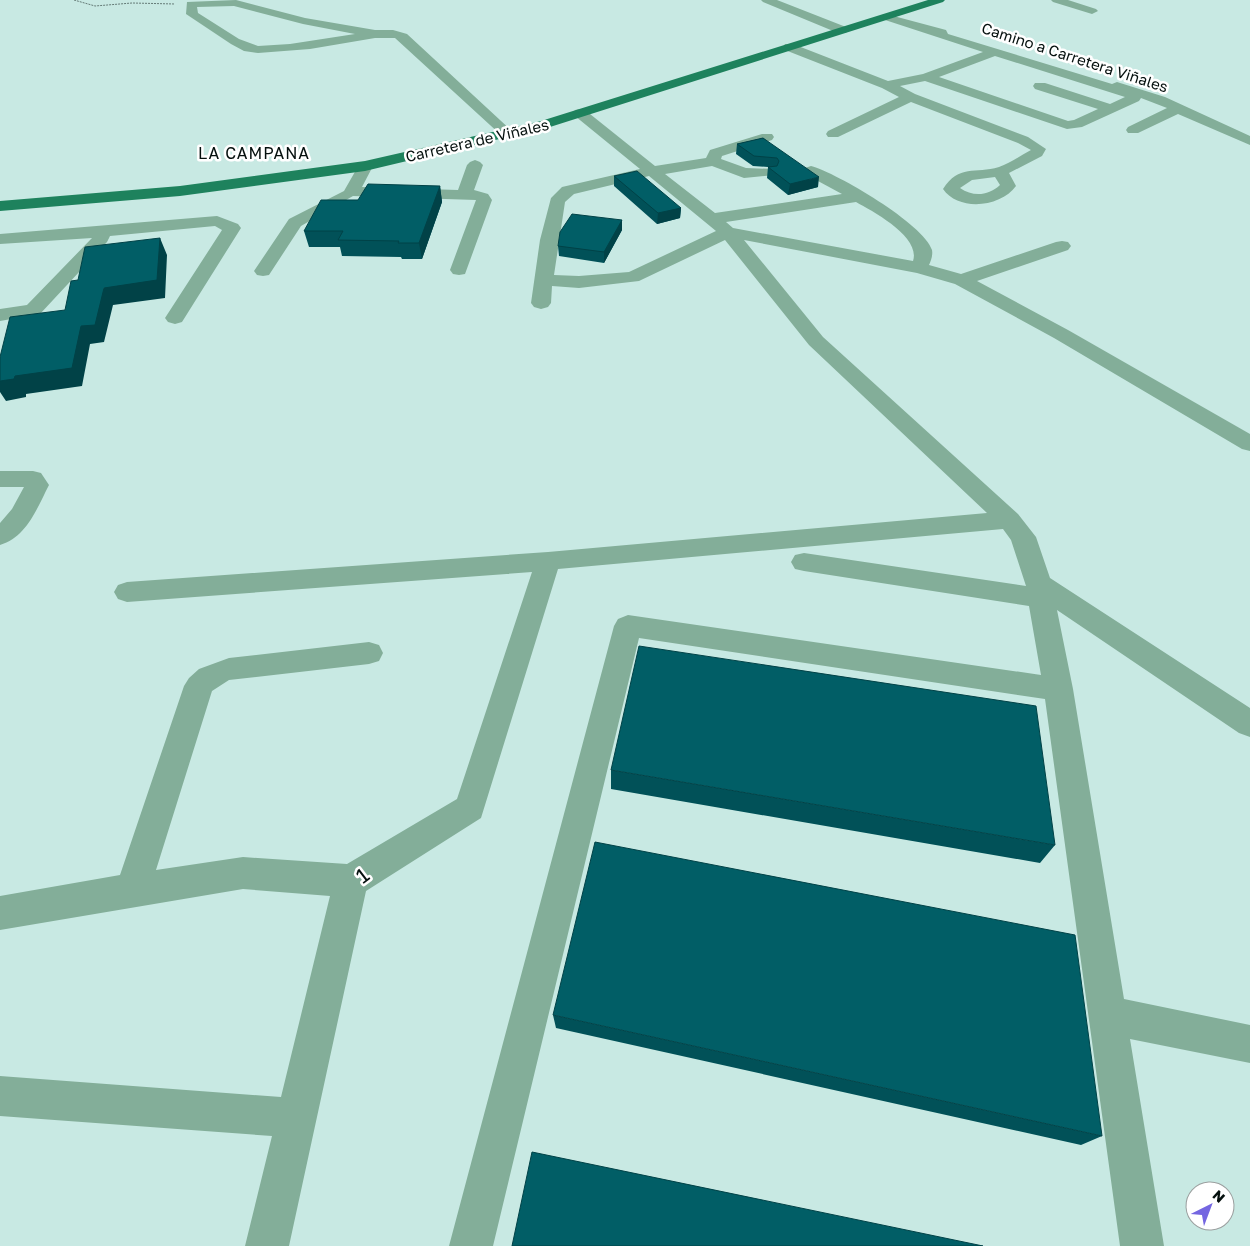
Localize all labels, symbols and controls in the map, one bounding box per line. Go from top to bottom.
street label: Camino a Carretera Viñales [980,18,1170,96]
street label: Carretera de Viñales [404,115,550,165]
district label: LA CAMPANA [198,143,310,163]
street label: 1 [350,862,374,888]
north arrow [1185,1181,1235,1231]
text: N [1209,1186,1229,1206]

